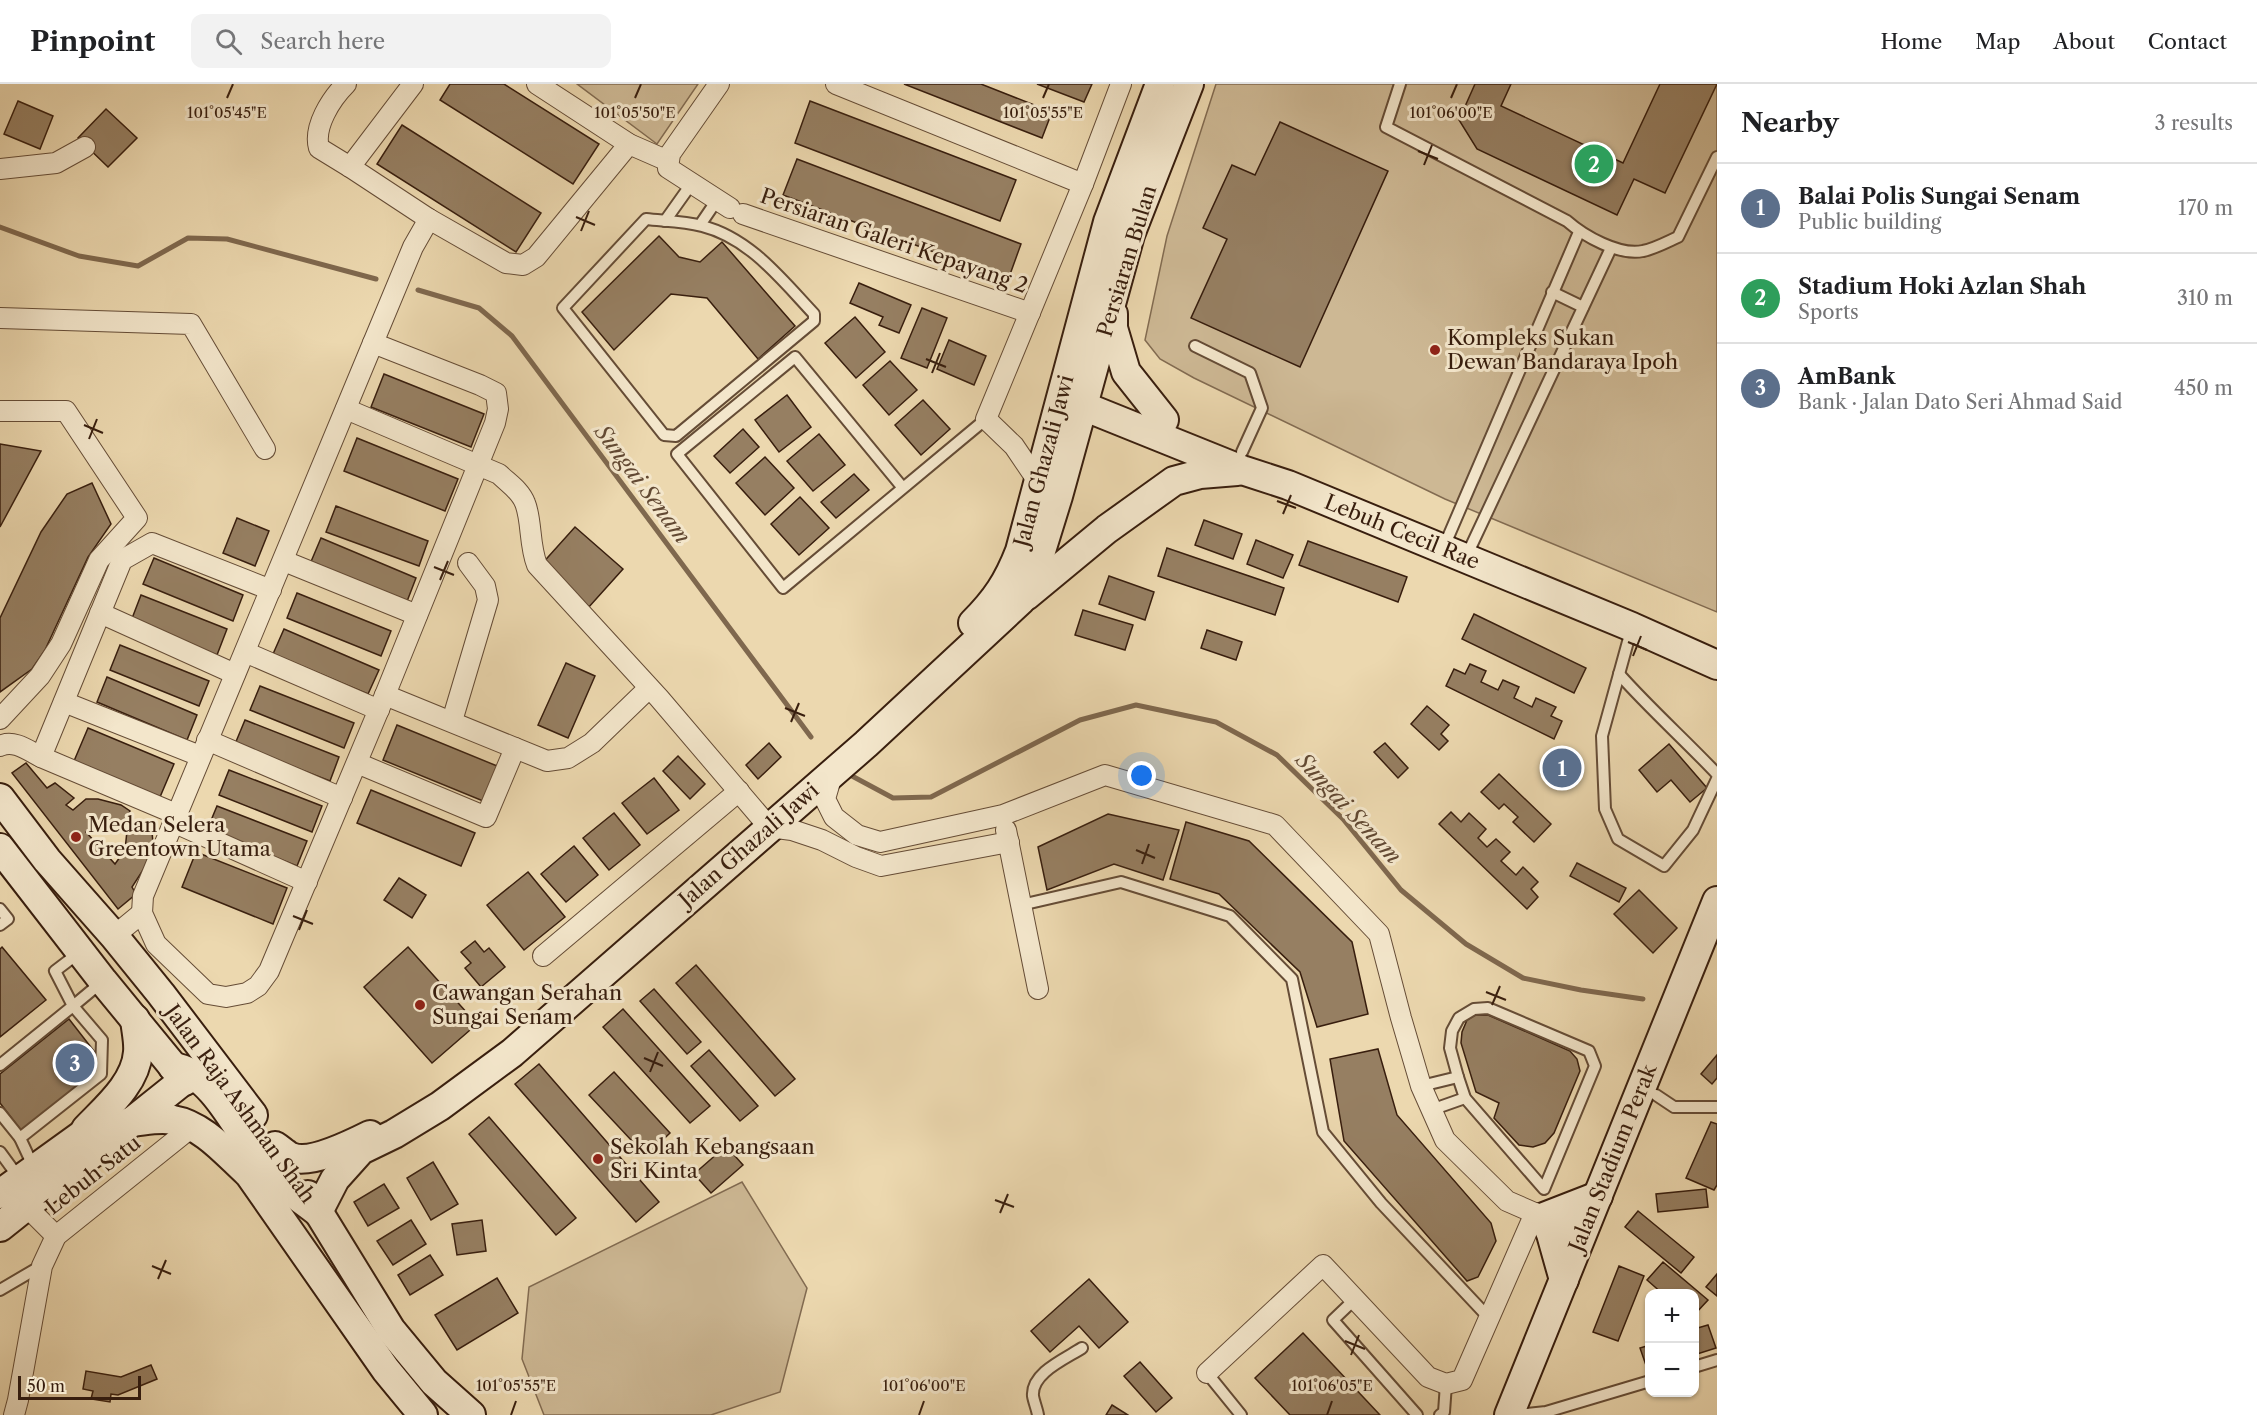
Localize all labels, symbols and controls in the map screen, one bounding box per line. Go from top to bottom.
search box [191,14,611,68]
text: Pinpoint [30,24,155,58]
icon: search [212,25,245,58]
text: Search here [260,28,385,55]
text: Home [1881,29,1942,54]
text: Map [1975,29,2020,54]
text: About [2053,29,2115,54]
text: Contact [2148,29,2227,54]
text: 101°05'45"E [187,103,267,122]
text: 101°05'50"E [594,103,676,122]
text: 101°05'55"E [1003,103,1083,122]
text: 101°06'00"E [1409,103,1493,122]
text: Nearby [1741,107,1839,139]
text: 3 results [2155,111,2233,135]
pin: 2 [1574,142,1614,187]
street label: Persiaran Bulan [1092,182,1161,340]
street label: Persiaran Galeri Kepayang 2 [757,183,1031,298]
text: Balai Polis Sungai Senam [1798,183,2080,210]
text: 1 [1756,196,1765,220]
text: 170 m [2178,196,2233,220]
text: Public building [1798,210,1941,234]
text: Stadium Hoki Azlan Shah [1798,273,2086,300]
text: 2 [1755,286,1766,310]
text: 310 m [2177,286,2233,310]
text: Sports [1798,300,1859,324]
place label: Kompleks Sukan Dewan Bandaraya Ipoh [1447,325,1678,374]
marker: Kompleks Sukan Dewan Bandaraya Ipoh [1428,343,1442,357]
text: AmBank [1798,363,1896,390]
street label: Jalan Ghazali Jawi [1008,372,1078,552]
text: 3 [1755,376,1766,400]
text: 450 m [2174,376,2233,400]
text: Bank · Jalan Dato Seri Ahmad Said [1798,390,2123,414]
water label: Sungai Senam [588,418,696,549]
street label: Lebuh Cecil Rae [1321,489,1483,574]
water label: Sungai Senam [1289,746,1407,870]
pin: 1 [1542,746,1582,790]
your location [1127,761,1156,790]
street label: Jalan Ghazali Jawi [671,777,824,914]
place label: Medan Selera Greentown Utama [88,812,272,861]
marker: Medan Selera Greentown Utama [69,830,83,844]
place label: Cawangan Serahan Sungai Senam [432,980,622,1029]
street label: Jalan Raja Ashman Shah [158,997,321,1208]
marker: Cawangan Serahan Sungai Senam [413,998,427,1012]
pin: 3 [56,1040,94,1086]
street label: Jalan Stadium Perak [1562,1060,1662,1258]
street label: Lebuh Satu [40,1130,145,1219]
place label: Sekolah Kebangsaan Sri Kinta [610,1134,815,1183]
marker: Sekolah Kebangsaan Sri Kinta [591,1152,605,1166]
map controls [1645,1289,1699,1397]
button: + [1645,1289,1699,1343]
button: − [1645,1343,1699,1397]
scale bar [18,1373,141,1400]
text: 50 m [27,1376,65,1396]
text: 101°05'55"E [476,1376,556,1395]
text: 101°06'00"E [882,1376,966,1395]
text: 101°06'05"E [1291,1376,1373,1395]

